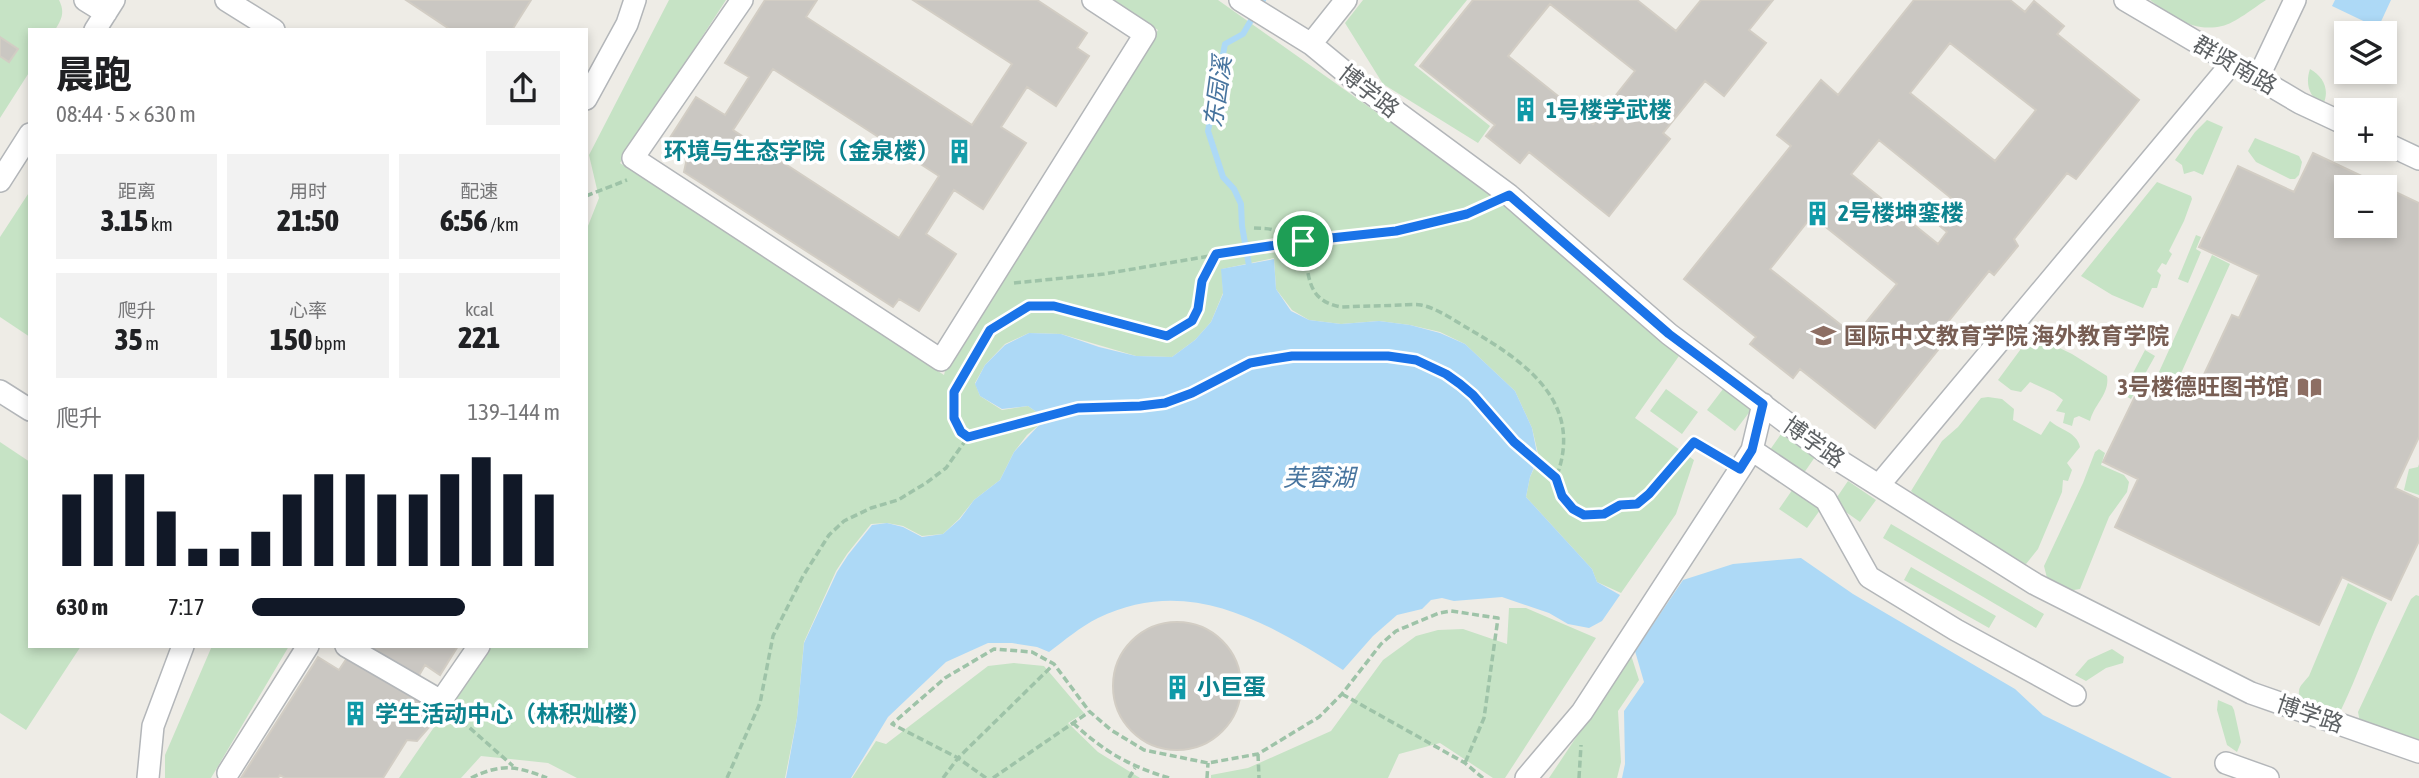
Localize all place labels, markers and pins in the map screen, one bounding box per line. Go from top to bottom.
building icon: 1号楼学武楼 [1512,96,1540,124]
place label: 1号楼学武楼 [1546,97,1672,123]
building icon: 环境与生态学院（金泉楼） [946,137,974,165]
place label: 环境与生态学院（金泉楼） [664,138,940,164]
building icon: 2号楼坤銮楼 [1804,199,1832,227]
place label: 2号楼坤銮楼 [1838,200,1964,226]
pin [1273,211,1333,271]
school or university icon: 国际中文教育学院 海外教育学院 [1810,322,1838,350]
place label: 国际中文教育学院 海外教育学院 [1844,323,2169,349]
library icon: 3号楼德旺图书馆 [2295,373,2323,401]
place label: 3号楼德旺图书馆 [2117,374,2289,400]
building icon: 小巨蛋 [1163,673,1191,701]
place label: 小巨蛋 [1197,674,1266,700]
building icon: 学生活动中心（林积灿楼） [341,700,369,728]
place label: 学生活动中心（林积灿楼） [375,701,651,727]

